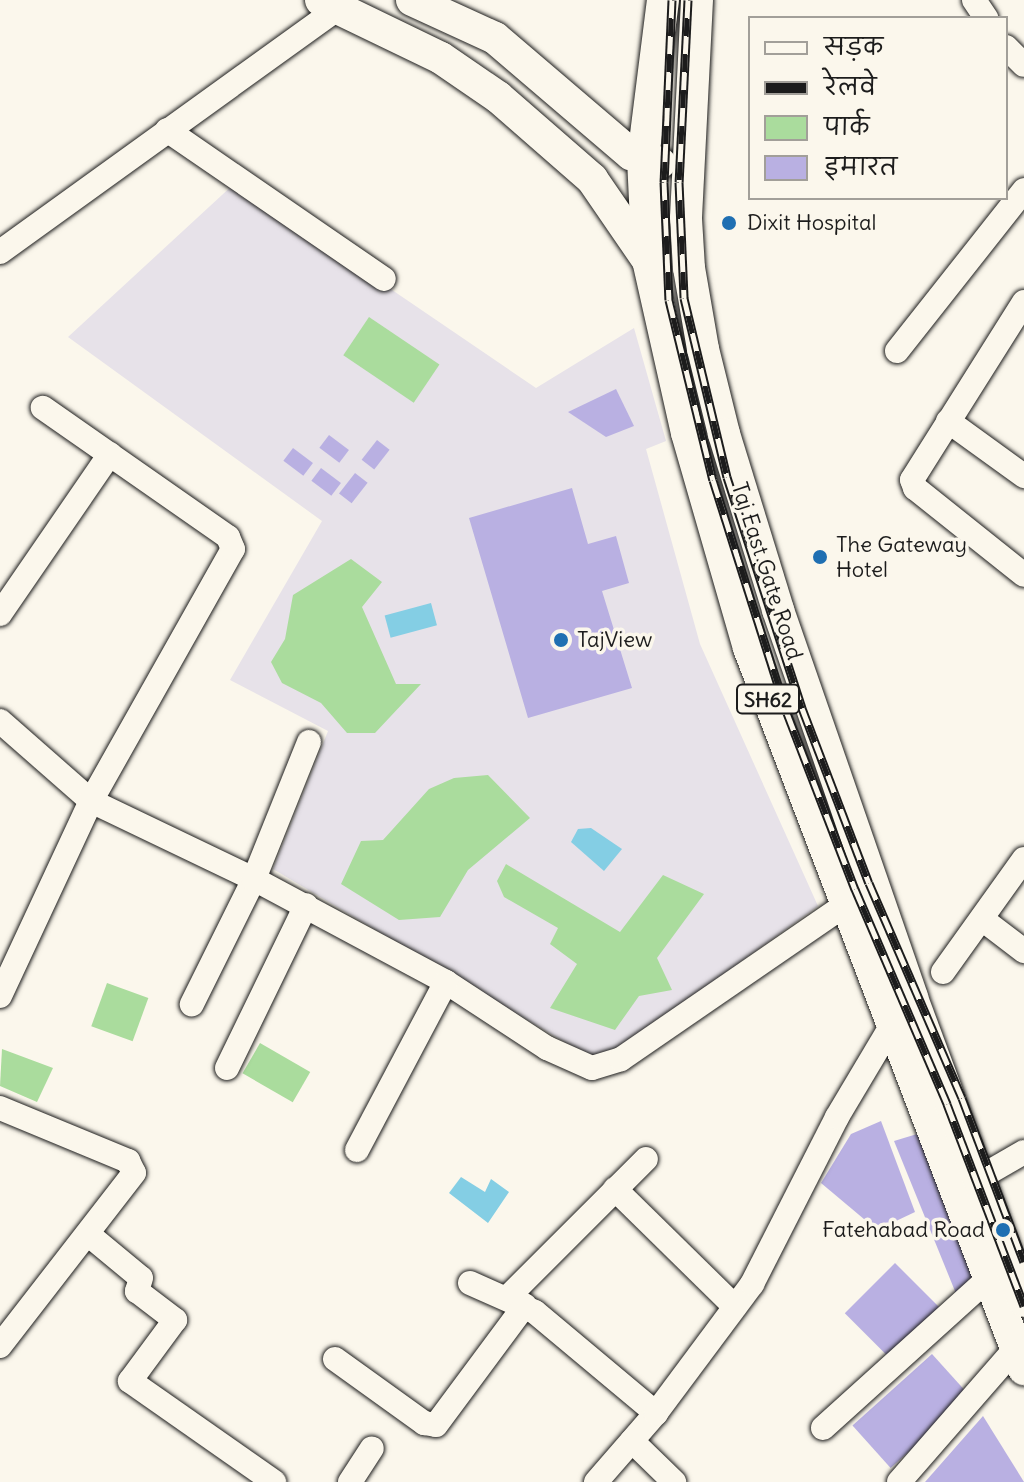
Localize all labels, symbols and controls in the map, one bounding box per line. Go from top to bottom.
legend [748,16,1008,200]
text: सड़क [824,31,883,61]
text: रेलवे [824,71,877,101]
text: पार्क [824,111,869,141]
text: इमारत [824,151,897,181]
place label: Dixit Hospital [747,210,876,236]
marker: Dixit Hospital [718,212,740,234]
street label: Taj East Gate Road [726,479,808,663]
place label: The Gateway Hotel [836,531,967,582]
marker: The Gateway Hotel [811,548,829,566]
place label: TajView [577,627,652,653]
marker: TajView [552,631,570,649]
road number: SH62 [736,683,800,715]
place label: Fatehabad Road [822,1217,985,1243]
marker: Fatehabad Road [992,1219,1014,1241]

